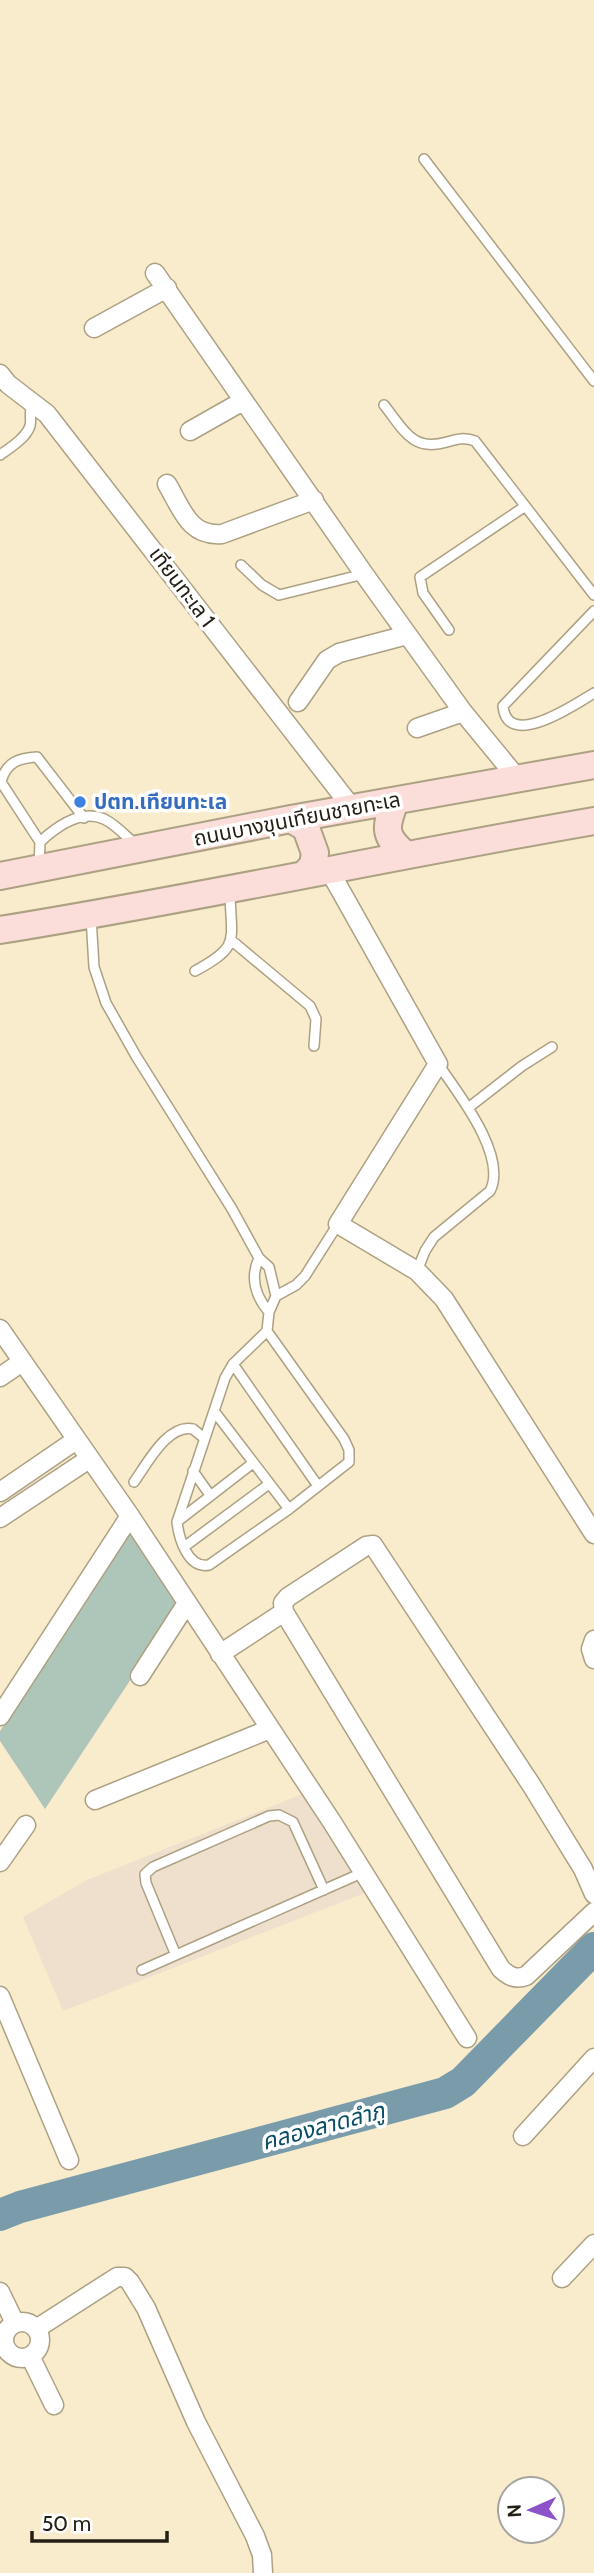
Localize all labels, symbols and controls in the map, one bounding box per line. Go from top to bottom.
street label: เทียนทะเล 1 [144,542,221,632]
street label: ถนนบางขุนเทียนชายทะเล [191,786,403,852]
place label: ปตท.เทียนทะเล [94,789,227,814]
marker: ปตท.เทียนทะเล [72,794,88,810]
water label: คลองลาดลำภู [259,2096,389,2157]
north arrow [496,2475,566,2545]
scale bar [32,2500,166,2544]
text: N [503,2504,526,2518]
text: 50 m [42,2511,91,2536]

